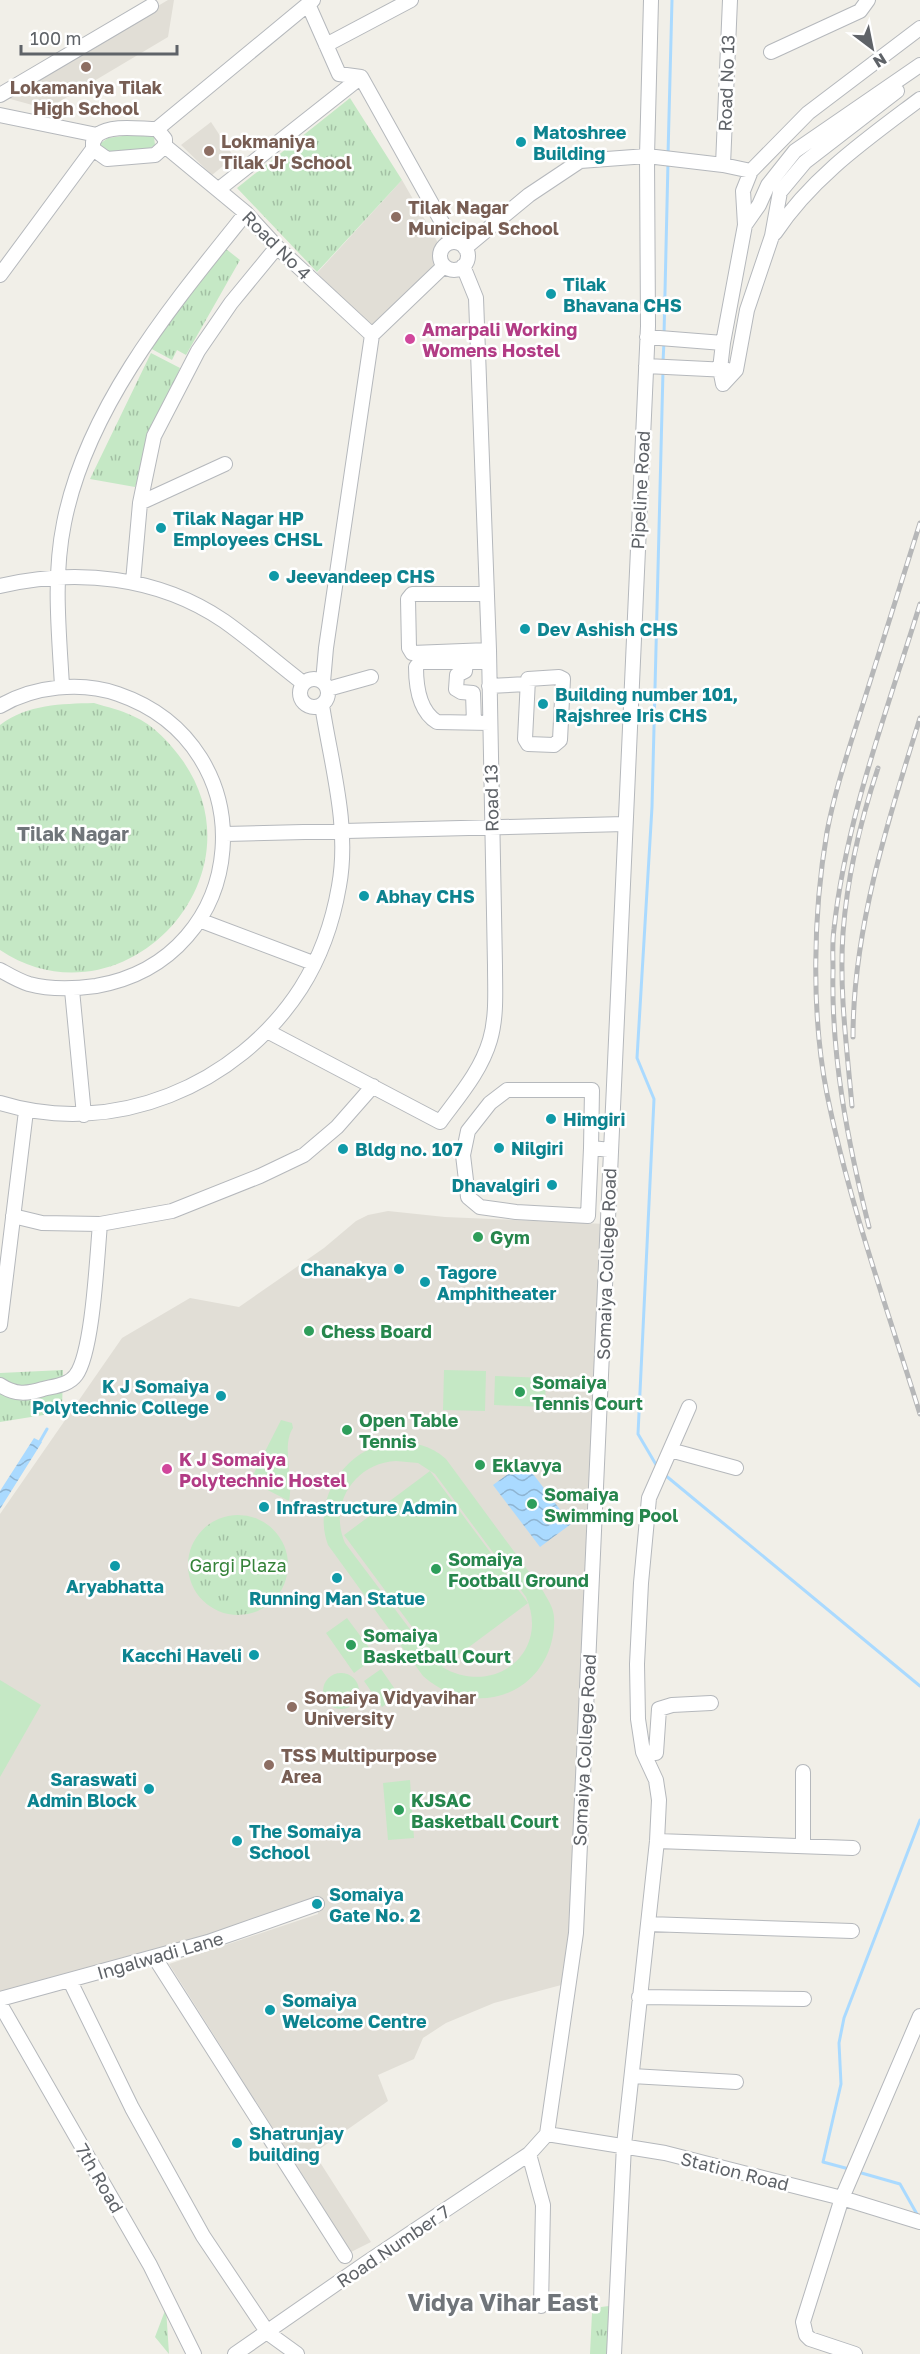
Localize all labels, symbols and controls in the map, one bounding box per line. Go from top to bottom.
scale bar [21,18,177,56]
north arrow [842,18,902,78]
text: 100 m [30,27,81,49]
street label: Road No 13 [713,34,739,132]
text: N [869,49,890,72]
marker: Lokamaniya Tilak High School [79,60,93,74]
place label: Lokamaniya Tilak High School [10,76,163,119]
place label: Matoshree Building [533,121,627,164]
place label: Lokmaniya Tilak Jr School [221,130,352,173]
marker: Matoshree Building [514,135,528,149]
marker: Lokmaniya Tilak Jr School [202,144,216,158]
place label: Tilak Nagar Municipal School [408,196,559,239]
street label: Road No 4 [238,206,316,284]
marker: Tilak Nagar Municipal School [389,210,403,224]
place label: Tilak Bhavana CHS [563,273,682,316]
marker: Tilak Bhavana CHS [544,287,558,301]
place label: Amarpali Working Womens Hostel [422,318,577,361]
marker: Amarpali Working Womens Hostel [403,332,417,346]
street label: Pipeline Road [626,430,654,550]
place label: Tilak Nagar HP Employees CHSL [173,507,322,550]
marker: Tilak Nagar HP Employees CHSL [154,521,168,535]
place label: Jeevandeep CHS [286,565,435,587]
marker: Jeevandeep CHS [267,569,281,583]
place label: Dev Ashish CHS [537,618,678,640]
marker: Dev Ashish CHS [518,622,532,636]
place label: Building number 101, Rajshree Iris CHS [555,683,738,726]
marker: Building number 101, Rajshree Iris CHS [536,697,550,711]
street label: Road 13 [479,764,503,832]
district label: Tilak Nagar [17,821,129,845]
place label: Abhay CHS [376,885,475,907]
marker: Abhay CHS [357,889,371,903]
place label: Himgiri [563,1108,625,1130]
marker: Himgiri [544,1112,558,1126]
place label: Nilgiri [511,1137,564,1159]
place label: Bldg no. 107 [355,1138,463,1160]
marker: Nilgiri [492,1141,506,1155]
marker: Bldg no. 107 [336,1142,350,1156]
street label: Somaiya College Road [592,1167,620,1361]
place label: Dhavalgiri [452,1174,540,1196]
marker: Dhavalgiri [545,1178,559,1192]
place label: Gym [490,1226,530,1248]
marker: Gym [471,1230,485,1244]
place label: Chanakya [300,1258,387,1280]
place label: Tagore Amphitheater [437,1261,556,1304]
marker: Chanakya [392,1262,406,1276]
marker: Tagore Amphitheater [418,1275,432,1289]
place label: Chess Board [321,1320,432,1342]
marker: Chess Board [302,1324,316,1338]
place label: Somaiya Tennis Court [532,1371,643,1414]
place label: K J Somaiya Polytechnic College [32,1375,209,1418]
marker: Somaiya Tennis Court [513,1385,527,1399]
marker: K J Somaiya Polytechnic College [214,1389,228,1403]
place label: Open Table Tennis [359,1409,459,1452]
marker: Open Table Tennis [340,1423,354,1437]
place label: K J Somaiya Polytechnic Hostel [179,1448,347,1491]
place label: Eklavya [492,1454,562,1476]
marker: Eklavya [473,1458,487,1472]
marker: K J Somaiya Polytechnic Hostel [160,1462,174,1476]
place label: Somaiya Swimming Pool [544,1483,678,1526]
place label: Infrastructure Admin [276,1496,457,1518]
marker: Somaiya Swimming Pool [525,1497,539,1511]
marker: Infrastructure Admin [257,1500,271,1514]
place label: Somaiya Football Ground [448,1548,589,1591]
park label: Gargi Plaza [189,1554,287,1576]
marker: Aryabhatta [108,1559,122,1573]
marker: Somaiya Football Ground [429,1562,443,1576]
marker: Running Man Statue [330,1571,344,1585]
place label: Aryabhatta [66,1575,164,1597]
place label: Running Man Statue [249,1587,425,1609]
place label: Somaiya Basketball Court [363,1624,511,1667]
marker: Somaiya Basketball Court [344,1638,358,1652]
place label: Kacchi Haveli [122,1644,242,1666]
marker: Kacchi Haveli [247,1648,261,1662]
street label: Somaiya College Road [568,1653,600,1847]
place label: Somaiya Vidyavihar University [304,1686,476,1729]
marker: Somaiya Vidyavihar University [285,1700,299,1714]
place label: TSS Multipurpose Area [281,1744,437,1787]
marker: TSS Multipurpose Area [262,1758,276,1772]
place label: Saraswati Admin Block [27,1768,138,1811]
marker: Saraswati Admin Block [142,1782,156,1796]
place label: KJSAC Basketball Court [411,1789,559,1832]
marker: KJSAC Basketball Court [392,1803,406,1817]
place label: The Somaiya School [249,1820,361,1863]
marker: The Somaiya School [230,1834,244,1848]
place label: Somaiya Gate No. 2 [329,1883,420,1926]
marker: Somaiya Gate No. 2 [310,1897,324,1911]
street label: Ingalwadi Lane [94,1926,226,1984]
place label: Somaiya Welcome Centre [282,1989,427,2032]
marker: Somaiya Welcome Centre [263,2003,277,2017]
place label: Shatrunjay building [249,2122,344,2165]
marker: Shatrunjay building [230,2136,244,2150]
street label: 7th Road [71,2139,129,2217]
street label: Station Road [679,2147,791,2195]
street label: Road Number 7 [332,2200,454,2292]
district label: Vidya Vihar East [407,2287,599,2316]

